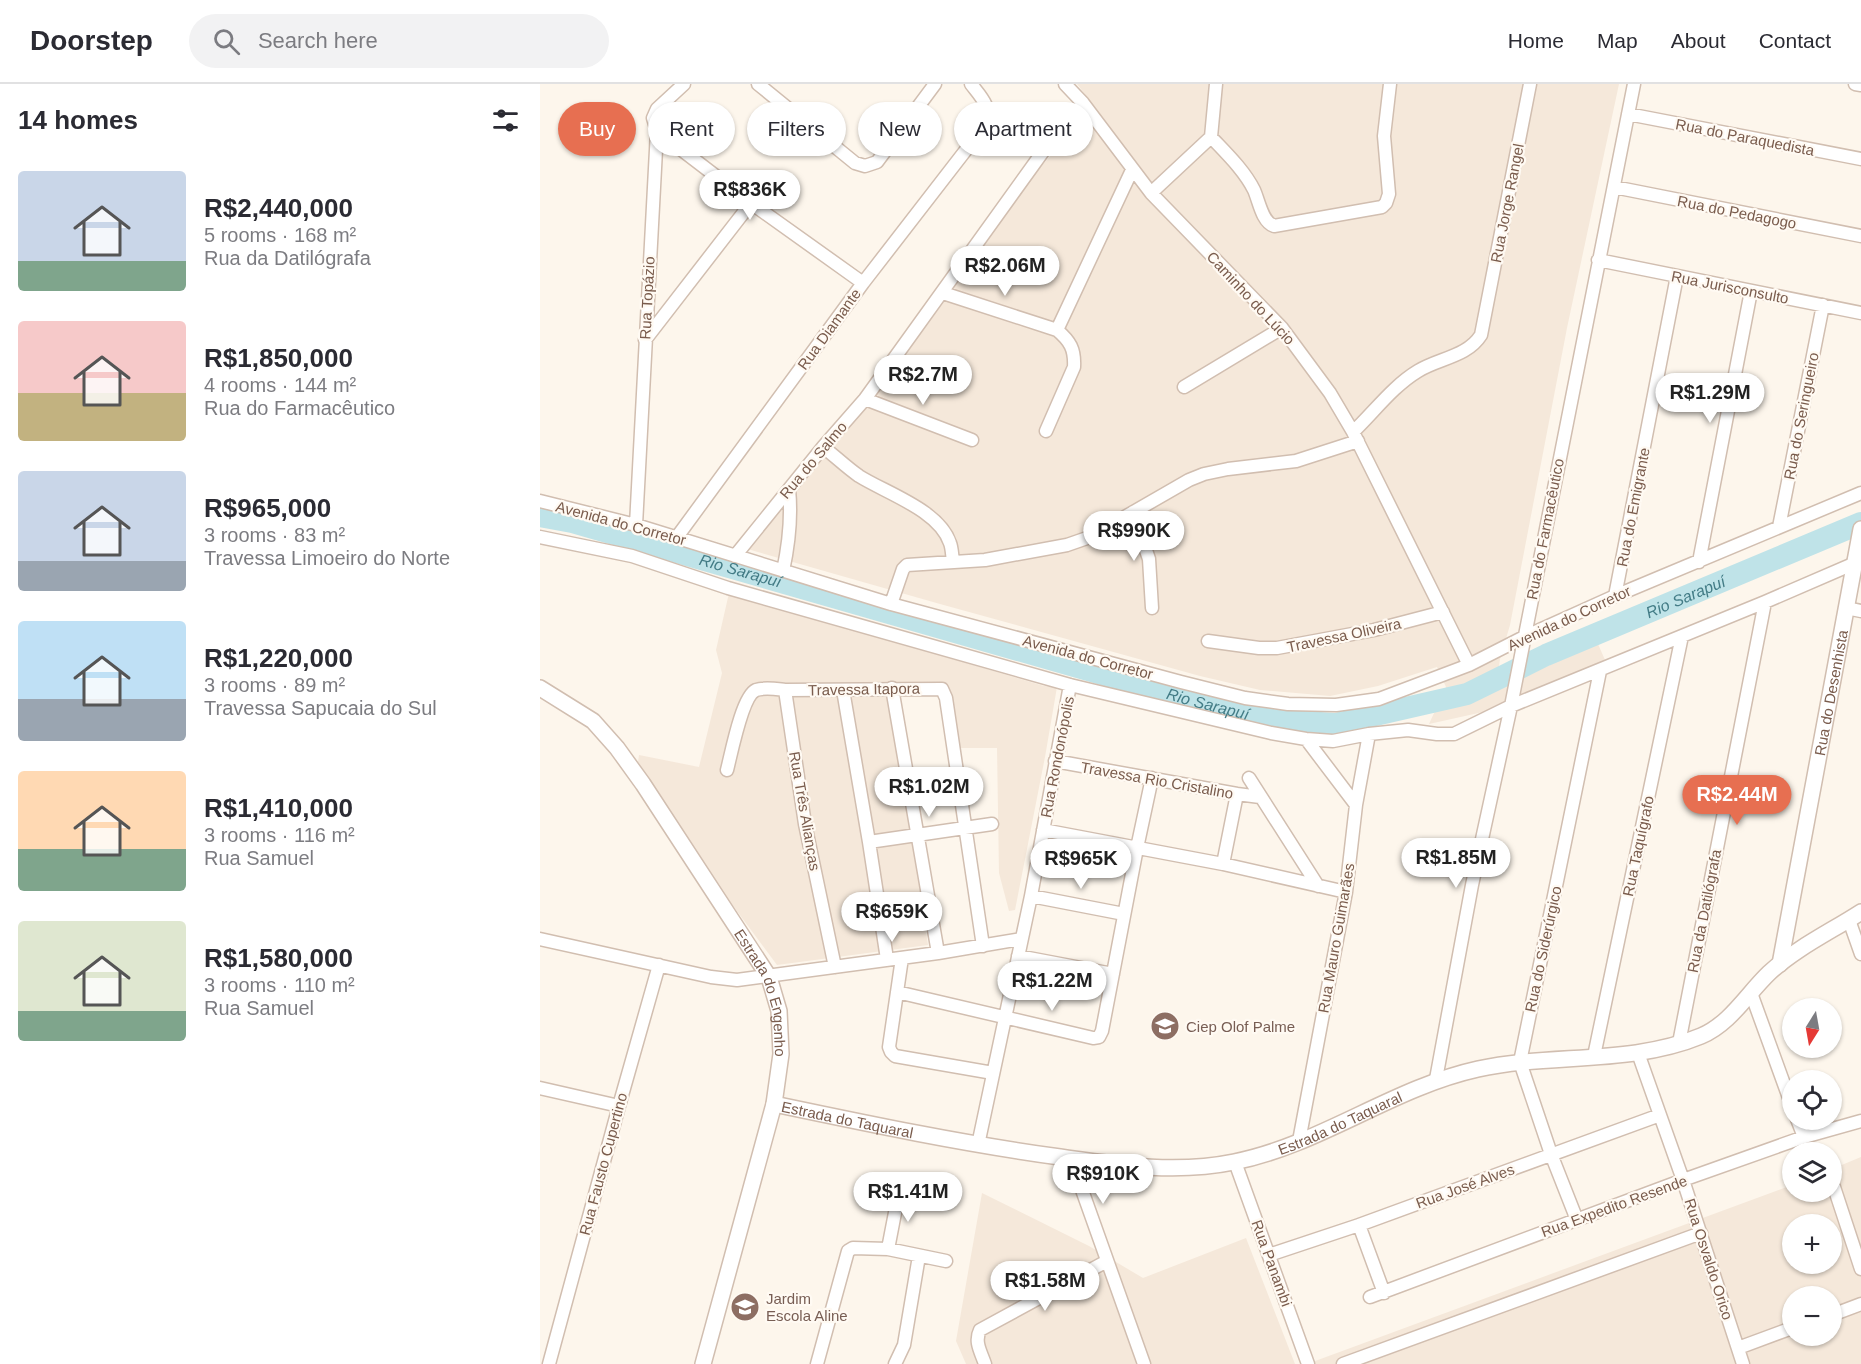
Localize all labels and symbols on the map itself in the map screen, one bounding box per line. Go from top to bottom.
street label: Rua do Paraquedista [1674,115,1816,159]
street label: Rua Jorge Rangel [1487,142,1527,264]
pin: R$836K [701,170,799,221]
street label: Rua do Pedagogo [1676,192,1798,232]
pin: R$2.06M [950,246,1060,297]
street label: Caminho do Lúcio [1204,248,1298,348]
street label: Rua Topázio [636,256,658,340]
street label: Rua Jurisconsulto [1670,267,1790,307]
street label: Rua Diamante [794,285,864,373]
street label: Rua do Seringueiro [1780,351,1822,481]
pin: R$2.7M [874,355,972,406]
pin: R$1.29M [1655,373,1765,424]
street label: Rua do Salmo [776,418,850,502]
street label: Rua do Emigrante [1613,446,1653,568]
street label: Rua do Farmacêutico [1523,457,1567,601]
street label: Avenida do Corretor [554,497,688,549]
pin: R$990K [1085,511,1183,562]
water label: Rio Sarapuí [698,551,785,591]
water label: Rio Sarapuí [1643,572,1729,621]
street label: Avenida do Corretor [1505,582,1633,654]
street label: Travessa Oliveira [1285,614,1403,655]
street label: Rua do Desenhista [1810,628,1851,757]
street label: Avenida do Corretor [1021,631,1155,683]
street label: Travessa Itapora [808,680,921,698]
water label: Rio Sarapuí [1165,685,1252,723]
street label: Rua Rondonópolis [1037,695,1077,819]
street label: Rua Três Alianças [786,750,824,872]
street label: Travessa Rio Cristalino [1079,758,1235,802]
pin: R$1.02M [874,767,984,818]
pin: R$2.44M [1682,775,1792,826]
street label: Rua Taquígrafo [1619,794,1657,898]
pin: R$1.85M [1401,838,1511,889]
pin: R$965K [1032,839,1130,890]
street label: Rua da Datilógrafa [1684,847,1724,974]
street label: Rua Mauro Guimarães [1314,862,1358,1014]
street label: Rua do Siderúrgico [1521,884,1565,1014]
pin: R$659K [843,892,941,943]
street label: Estrada do Engenho [731,926,790,1057]
pin: R$1.22M [997,961,1107,1012]
north arrow [1782,998,1842,1058]
school or university icon: Ciep Olof Palme [1149,1010,1181,1042]
place label: Ciep Olof Palme [1186,1018,1295,1035]
street label: Estrada do Taquaral [1275,1088,1404,1158]
street label: Rua Fausto Cupertino [576,1091,630,1237]
street label: Estrada do Taquaral [780,1097,915,1141]
pin: R$910K [1054,1154,1152,1205]
street label: Rua José Alves [1414,1160,1516,1212]
pin: R$1.41M [853,1172,963,1223]
street label: Rua Expedito Resende [1539,1172,1689,1240]
street label: Rua Osvaldo Orico [1681,1196,1737,1322]
street label: Rua Panambi [1248,1217,1296,1309]
pin: R$1.58M [990,1261,1100,1312]
place label: Jardim Escola Aline [766,1290,848,1324]
school or university icon: Jardim Escola Aline [729,1291,761,1323]

